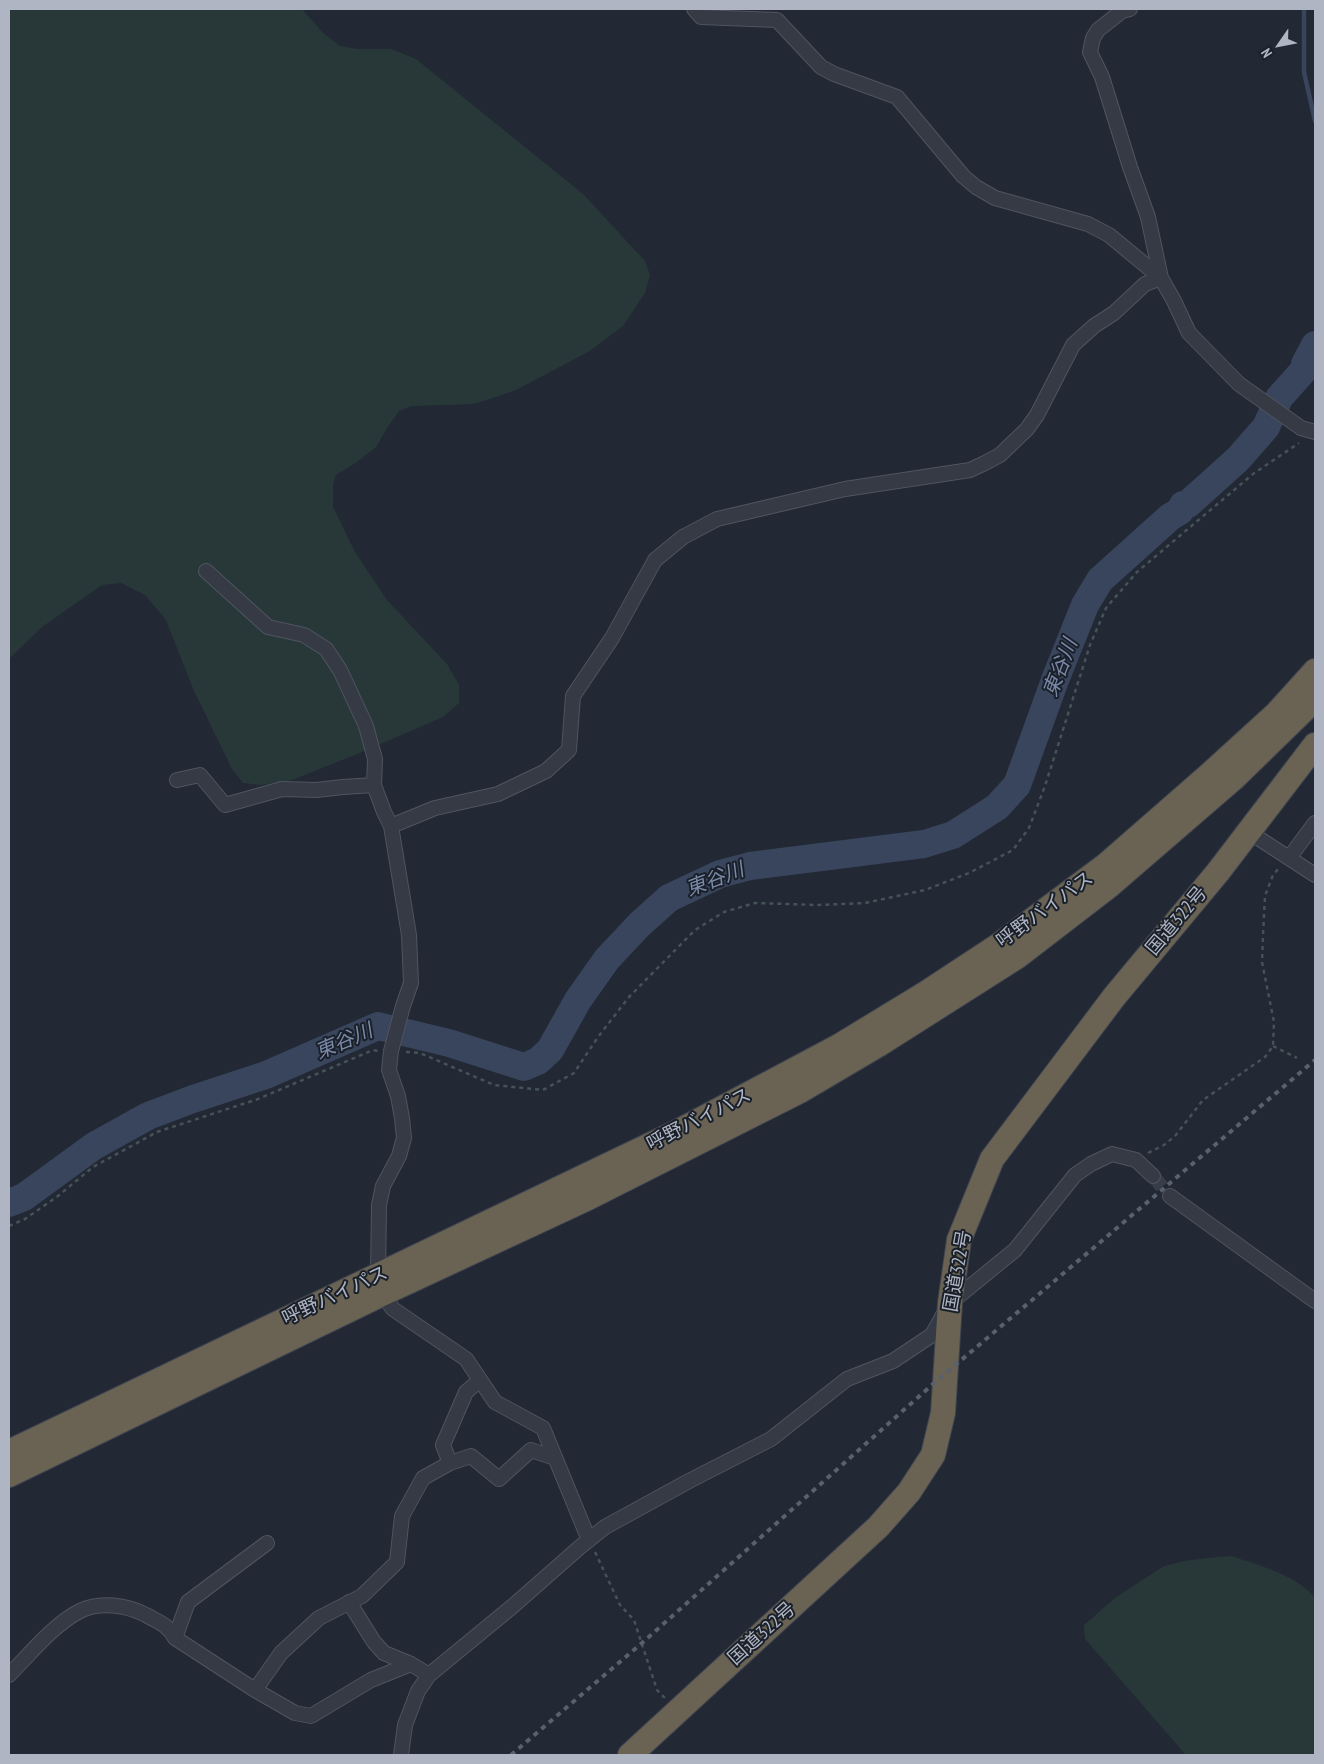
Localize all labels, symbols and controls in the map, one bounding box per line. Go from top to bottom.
north arrow [1254,20,1304,70]
text: N [1257,45,1276,61]
water label: 東谷川 [1039,636,1083,700]
water label: 東谷川 [683,858,747,902]
street label: 呼野バイパス [992,867,1098,953]
street label: 国道322号 [1142,882,1212,960]
water label: 東谷川 [312,1019,376,1065]
street label: 呼野バイパス [643,1084,755,1156]
street label: 国道322号 [940,1228,976,1314]
street label: 呼野バイパス [279,1262,391,1330]
street label: 国道322号 [724,1598,800,1670]

